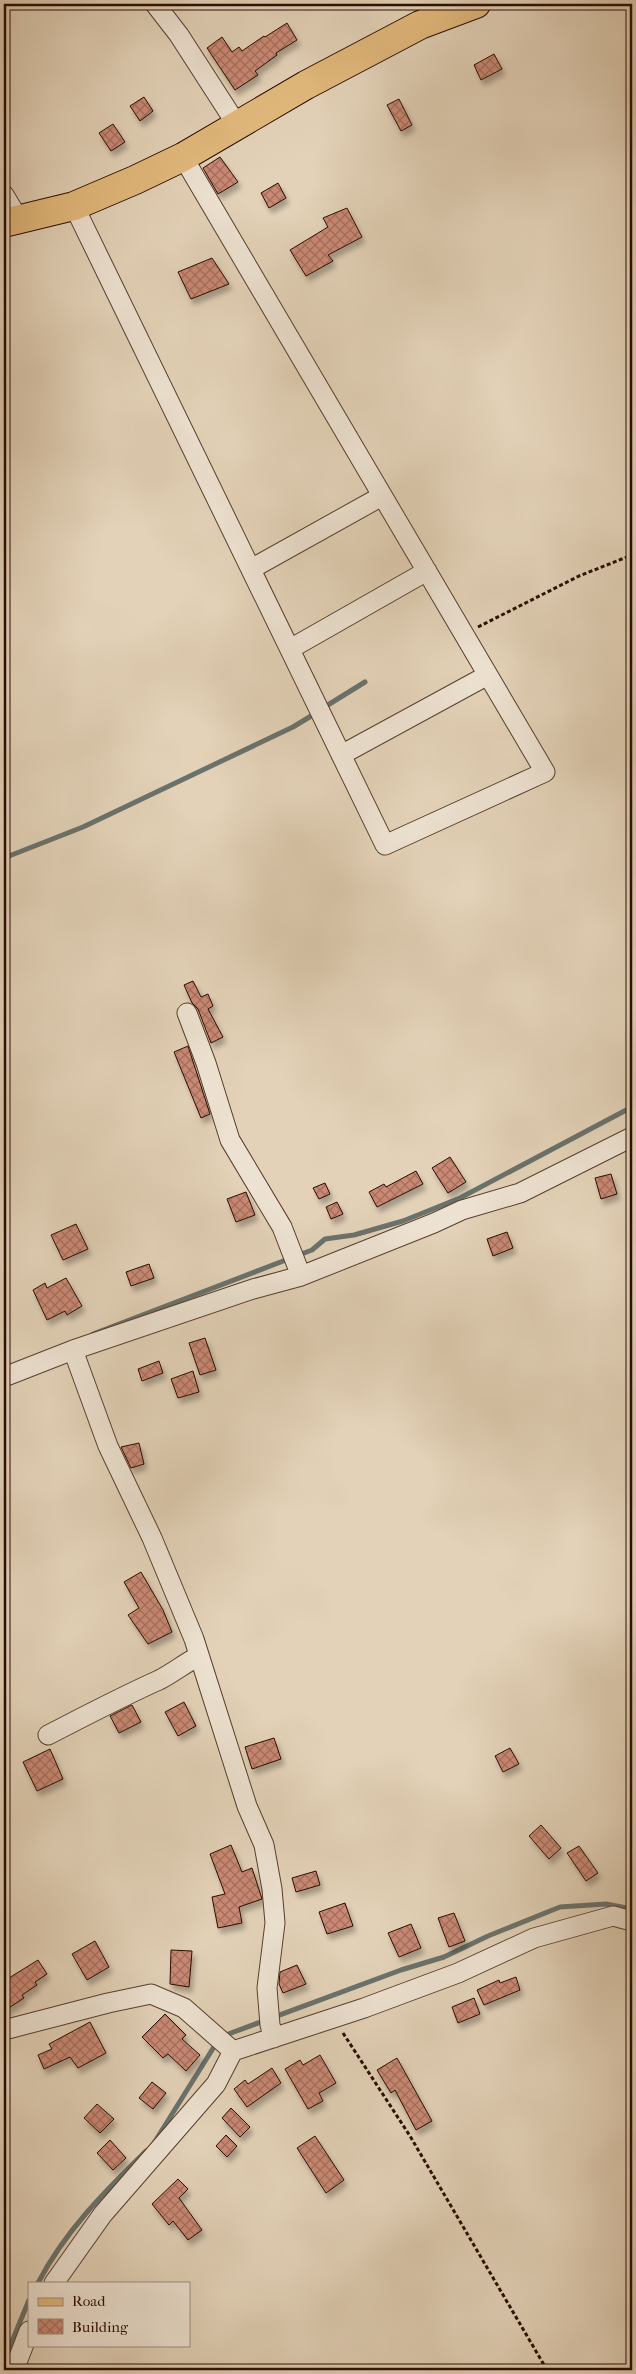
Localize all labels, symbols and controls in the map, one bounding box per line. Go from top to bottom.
legend [28,2282,190,2346]
text: Road [72,2292,106,2310]
text: Building [72,2318,129,2336]

